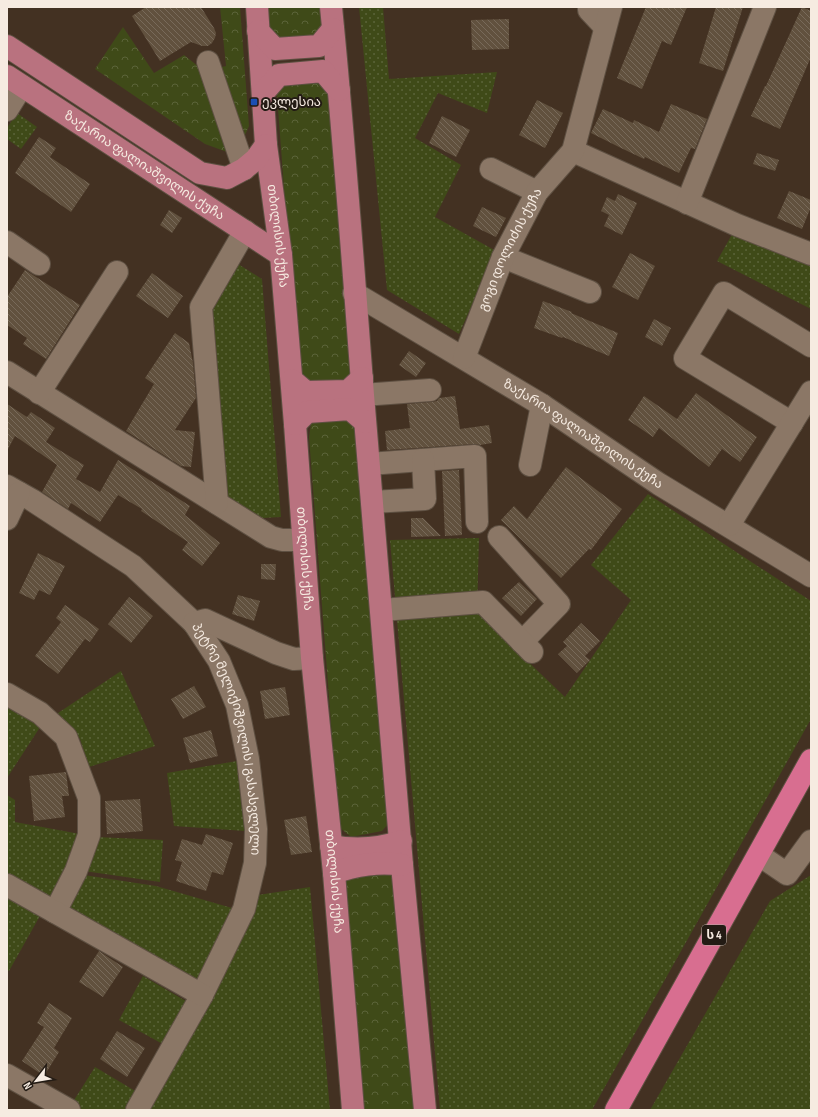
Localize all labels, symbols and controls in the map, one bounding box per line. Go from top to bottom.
place label: ეკლესია [262,94,321,110]
marker: ეკლესია [249,97,259,107]
street label: ზაქარია ფალიაშვილის ქუჩა [61,108,227,224]
street label: თბილისის ქუჩა [263,183,292,288]
street label: გოგი დოლიძის ქუჩა [475,185,546,313]
street label: ზაქარია ფალიაშვილის ქუჩა [500,376,666,492]
street label: თბილისის ქუჩა [293,506,317,611]
street label: პეტრე მელიქიშვილის I გასასვლელი [188,620,264,856]
street label: თბილისის ქუჩა [322,829,347,934]
road number: ს 4 [702,925,726,945]
north arrow [16,1061,56,1101]
text: N [21,1080,35,1092]

